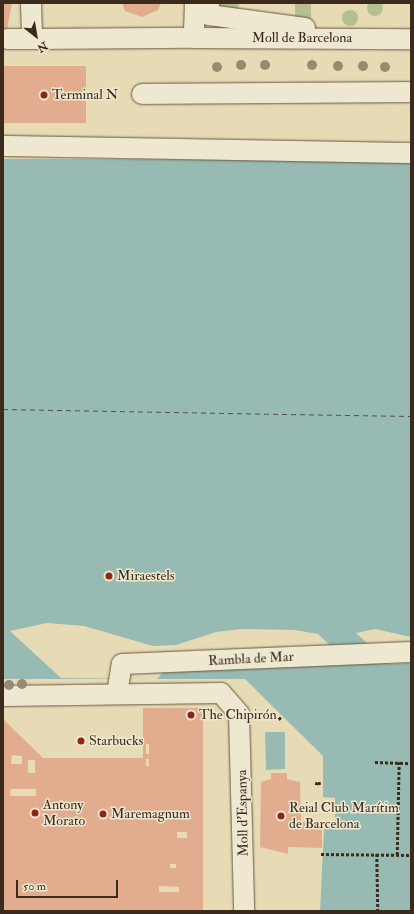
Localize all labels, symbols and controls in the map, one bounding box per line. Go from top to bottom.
north arrow [16,16,56,56]
street label: Moll de Barcelona [252,30,352,46]
text: N [35,39,50,55]
place label: Terminal N [52,87,118,103]
marker: Terminal N [39,90,49,100]
place label: Miraestels [117,568,175,584]
marker: Miraestels [104,571,114,581]
street label: Rambla de Mar [208,648,294,670]
place label: The Chipirón [199,707,277,723]
marker: The Chipirón [186,710,196,720]
place label: Starbucks [89,733,143,749]
marker: Starbucks [76,736,86,746]
street label: Moll d'Espanya [234,769,252,857]
place label: Antony Morato [43,797,85,830]
place label: Reial Club Marítim de Barcelona [289,800,399,832]
place label: Maremagnum [111,806,190,822]
marker: Antony Morato [30,808,40,818]
marker: Maremagnum [98,809,108,819]
marker: Reial Club Marítim de Barcelona [276,811,286,821]
scale bar [18,872,120,898]
text: 50 m [23,879,46,894]

